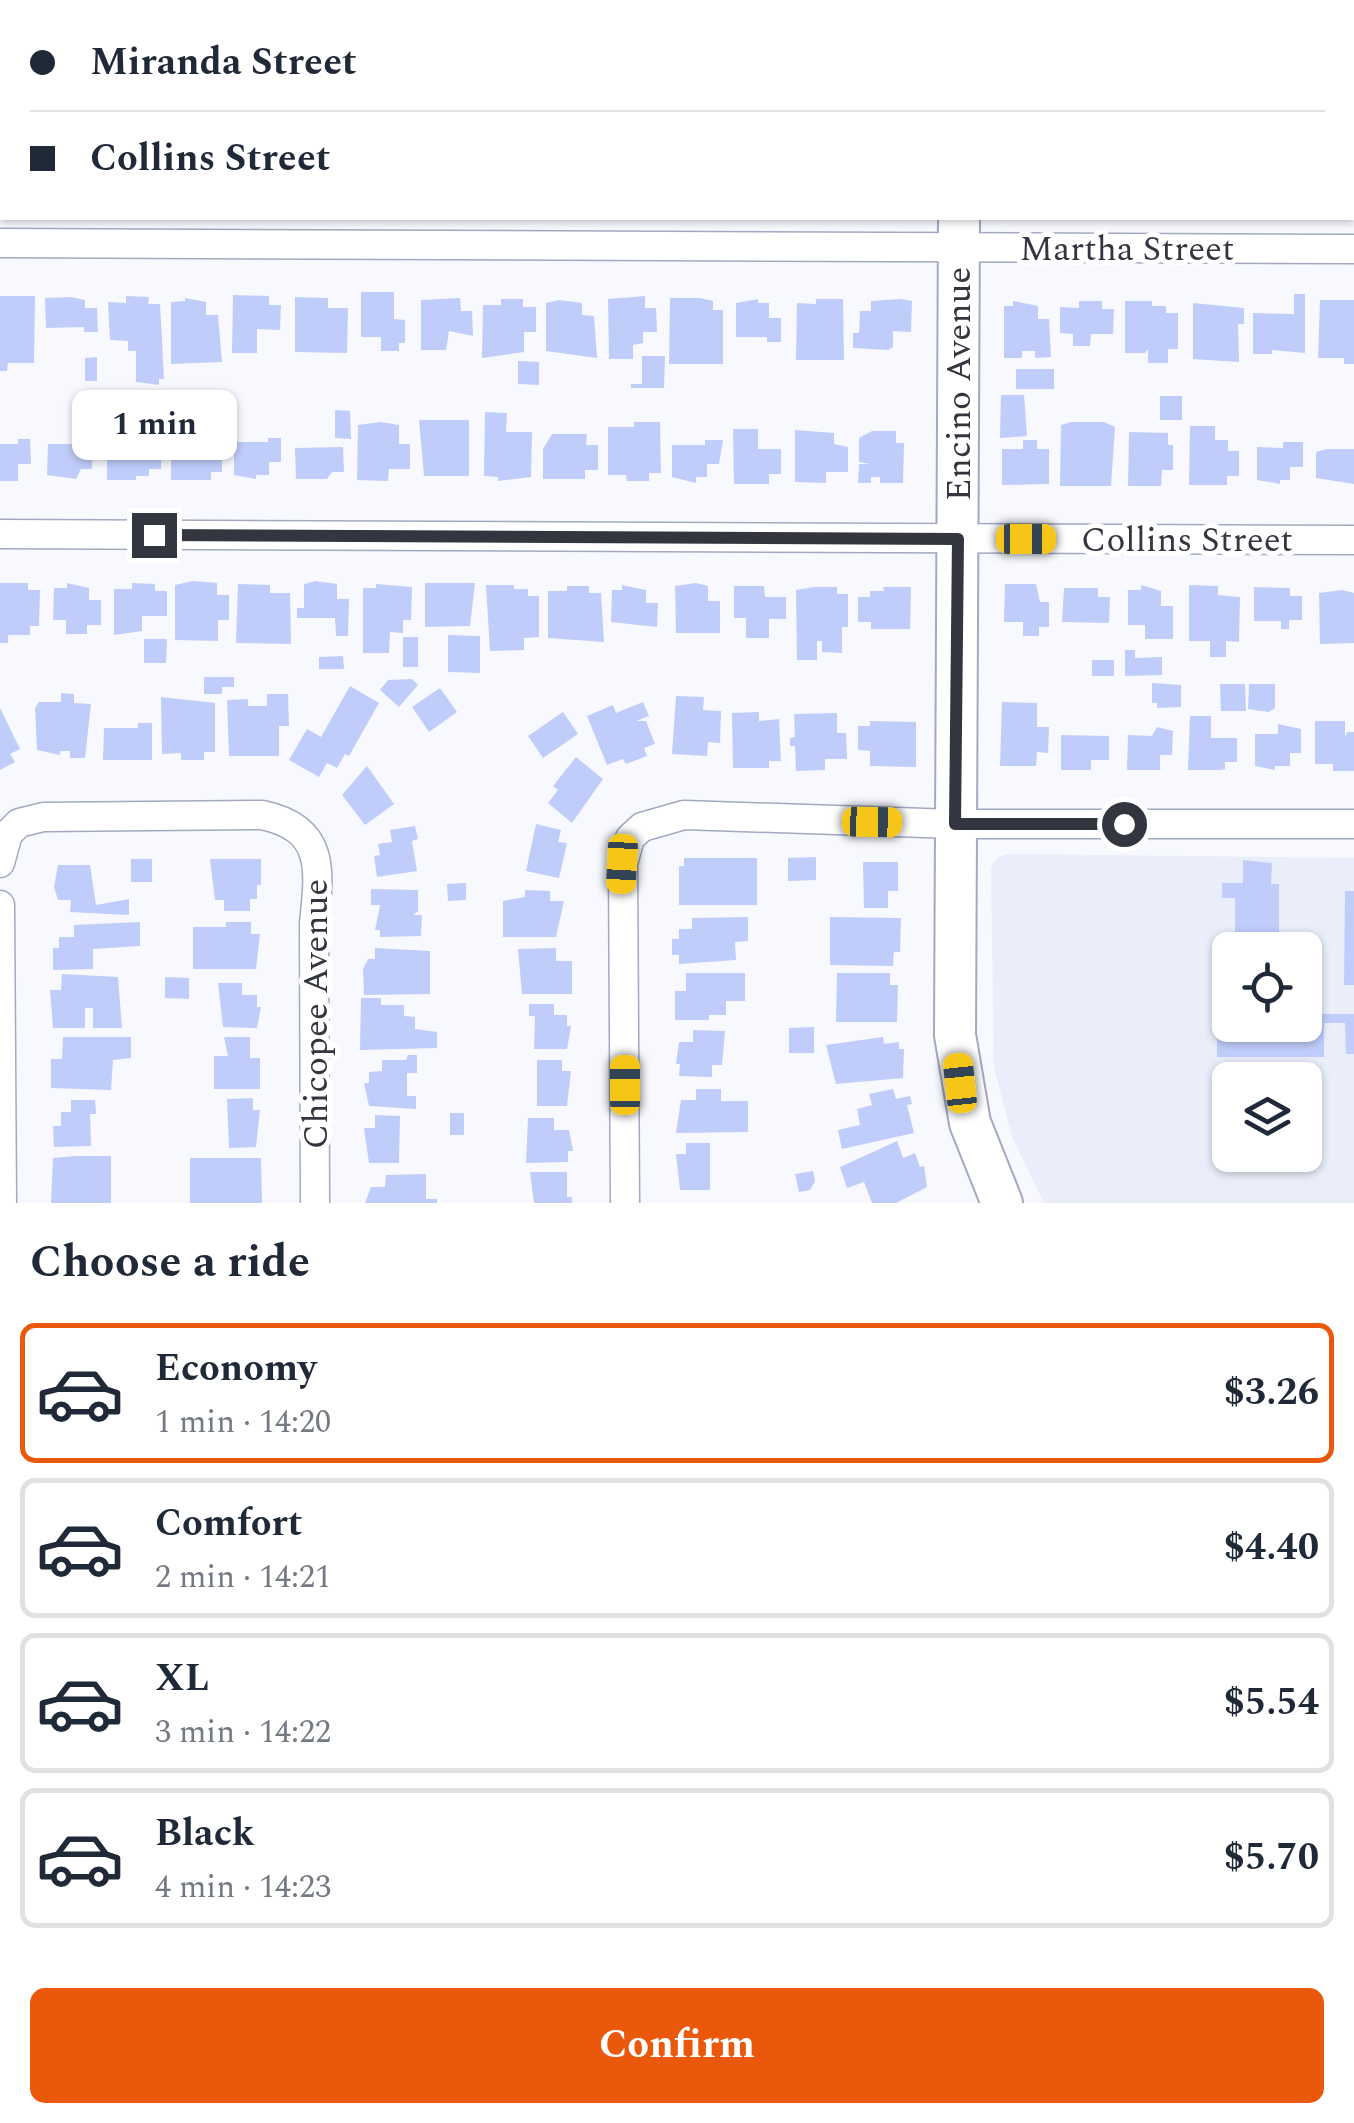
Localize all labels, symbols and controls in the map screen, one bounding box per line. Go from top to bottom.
text: Miranda Street [90,34,357,92]
text: Collins Street [90,130,331,188]
street label: Martha Street [1020,223,1234,276]
street label: Encino Avenue [933,267,986,501]
callout: 1 min [72,390,236,460]
text: 1 min [112,400,197,449]
route end [132,513,177,558]
street label: Collins Street [1081,514,1293,567]
car [996,524,1056,554]
route start [1102,802,1147,847]
car [842,806,902,838]
car [605,833,639,895]
street label: Chicopee Avenue [290,879,343,1149]
map controls [1212,932,1322,1172]
button: locate [1212,932,1322,1042]
car [942,1052,978,1114]
car [610,1055,640,1115]
button: layers [1212,1062,1322,1172]
text: Choose a ride [30,1228,310,1297]
text: Economy [155,1340,316,1398]
icon: car [35,1348,125,1438]
text: $3.26 [1224,1364,1319,1422]
text: 1 min · 14:20 [155,1398,331,1447]
text: Comfort [155,1495,302,1553]
icon: car [35,1503,125,1593]
text: $4.40 [1224,1519,1319,1577]
text: 2 min · 14:21 [155,1553,331,1602]
text: XL [155,1650,209,1708]
icon: car [35,1658,125,1748]
text: $5.54 [1224,1674,1319,1732]
text: 3 min · 14:22 [155,1708,331,1757]
text: Black [155,1805,255,1863]
icon: car [35,1813,125,1903]
text: $5.70 [1224,1829,1319,1887]
text: 4 min · 14:23 [155,1863,331,1912]
button: Confirm [30,1988,1324,2103]

